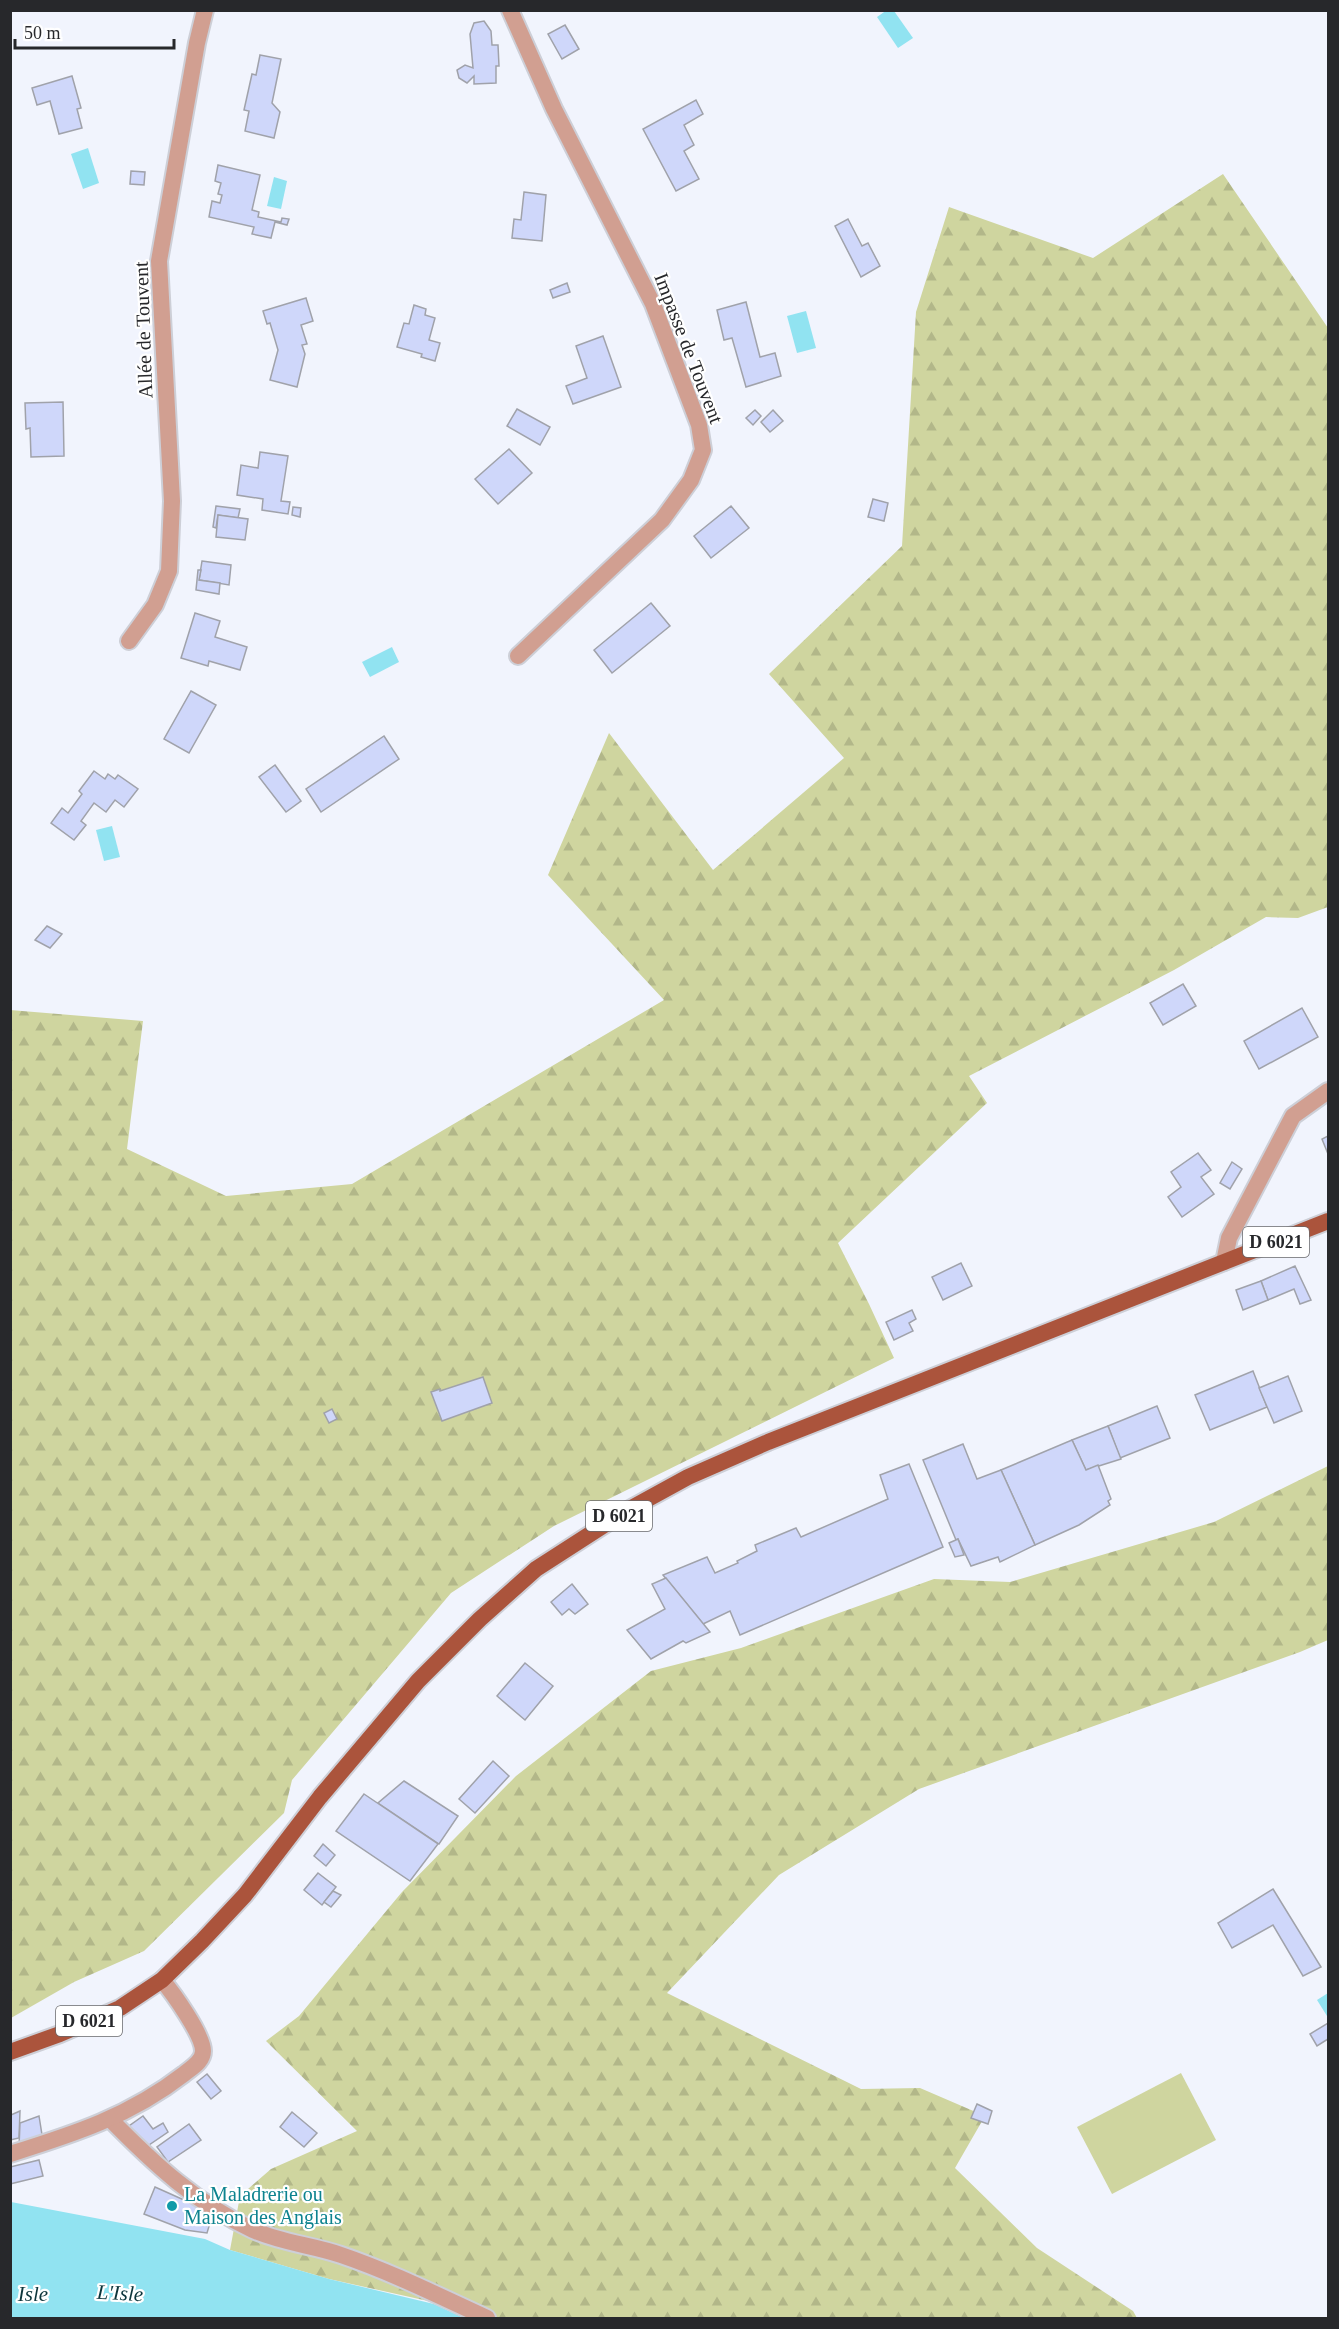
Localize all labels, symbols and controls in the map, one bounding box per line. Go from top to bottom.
scale bar [15,12,174,50]
text: 50 m [24,23,61,43]
street label: Allée de Touvent [130,261,156,399]
street label: Impasse de Touvent [649,270,728,427]
road number: D 6021 [1243,1227,1309,1257]
road number: D 6021 [586,1501,652,1531]
road number: D 6021 [56,2006,122,2036]
place label: La Maladrerie ou Maison des Anglais [184,2183,342,2229]
marker: La Maladrerie ou Maison des Anglais [165,2199,179,2213]
water label: L'Isle [95,2280,144,2306]
water label: Isle [17,2282,48,2306]

